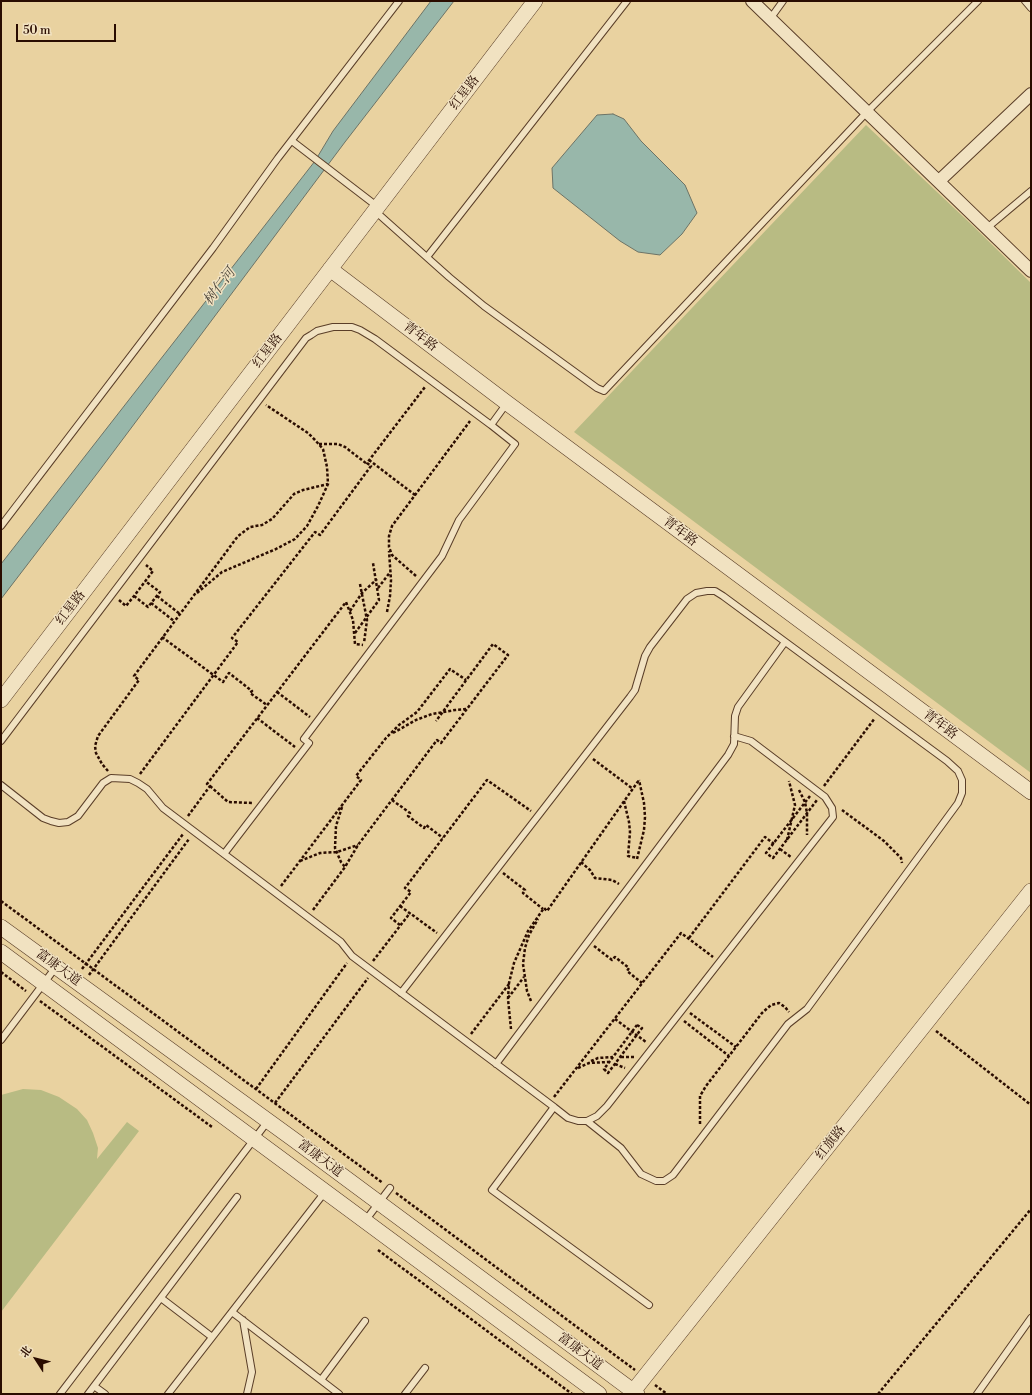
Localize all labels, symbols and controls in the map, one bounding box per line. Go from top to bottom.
scale bar [18,16,118,42]
text: 50 m [23,23,51,38]
street label: 红星路 [447,73,483,113]
water label: 树仁河 [201,265,239,309]
street label: 青年路 [400,319,440,355]
street label: 红星路 [250,331,286,371]
street label: 青年路 [660,514,700,550]
street label: 红星路 [53,588,89,628]
street label: 青年路 [920,707,960,743]
street label: 富康大道 [32,946,84,990]
street label: 红旗路 [813,1123,849,1163]
street label: 富康大道 [295,1137,345,1181]
street label: 富康大道 [555,1330,605,1374]
north arrow [16,1339,56,1379]
text: 北 [17,1343,35,1361]

